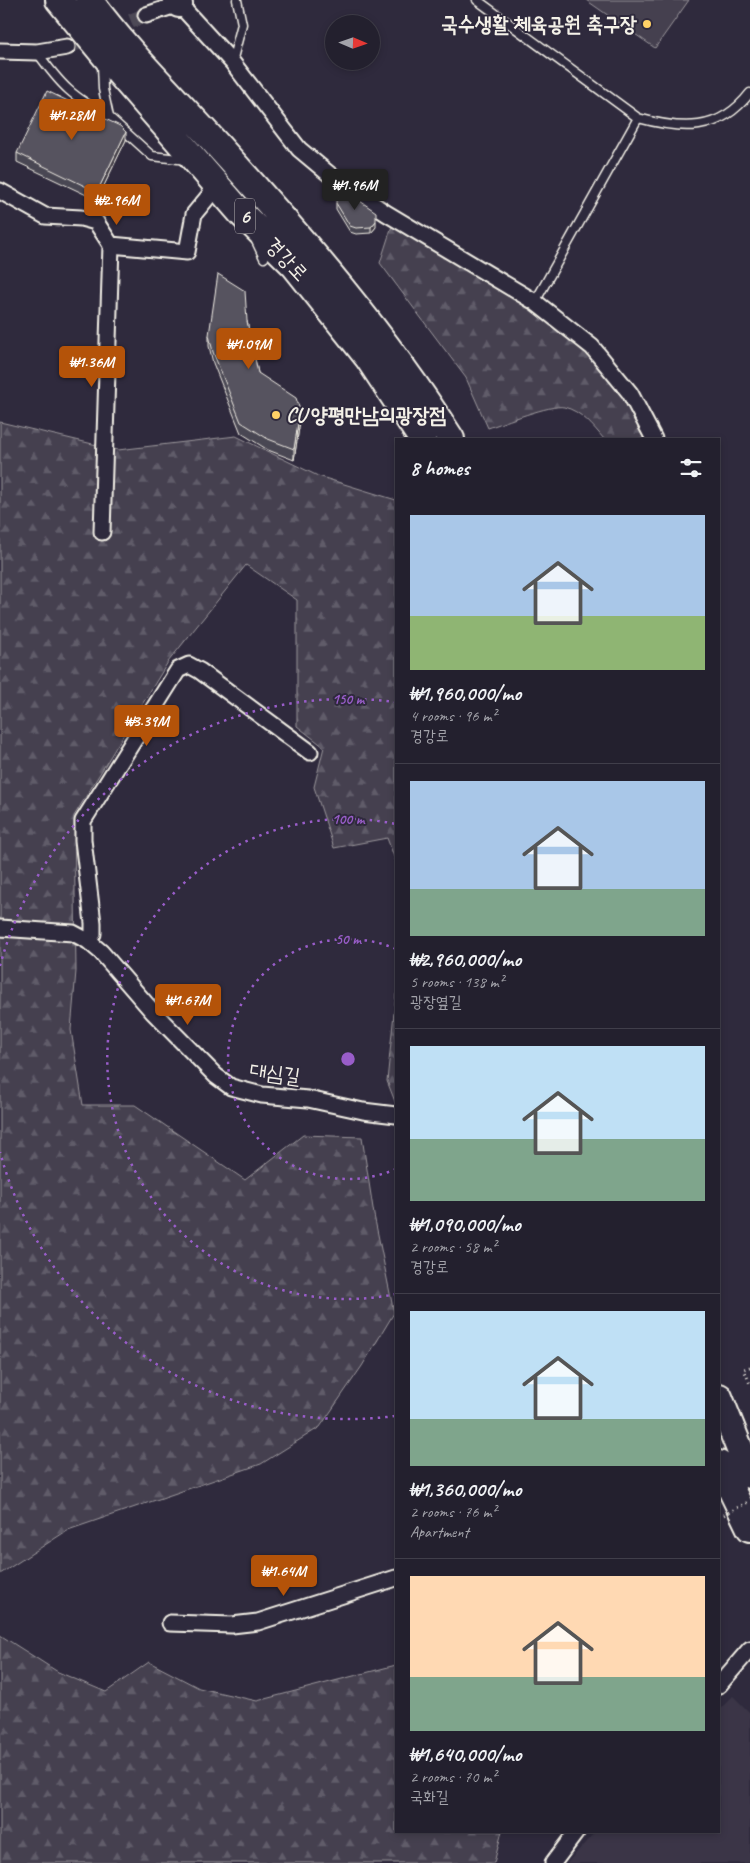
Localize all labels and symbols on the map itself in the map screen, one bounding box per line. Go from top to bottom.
place label: 국수생활 체육공원 축구장 [441,11,637,37]
north arrow [325,15,380,70]
marker: 국수생활 체육공원 축구장 [641,18,653,30]
pin: ₩1.28M [31,98,113,141]
pin: ₩1.96M [314,168,396,211]
pin: ₩2.96M [76,184,158,226]
road number: 6 [235,198,255,234]
street label: 경강로 [260,232,314,286]
pin: ₩1.09M [208,328,290,370]
pin: ₩1.36M [51,346,133,388]
place label: CU 양평만남의광장점 [286,402,446,428]
marker: CU 양평만남의광장점 [270,409,282,421]
text: 150 m [332,690,366,709]
pin: ₩3.39M [106,704,188,747]
text: 100 m [332,810,366,829]
text: 50 m [335,930,362,949]
pin: ₩1.67M [147,984,229,1026]
centre of rings [339,1050,357,1068]
street label: 대심길 [248,1057,302,1089]
pin: ₩1.64M [243,1554,325,1597]

